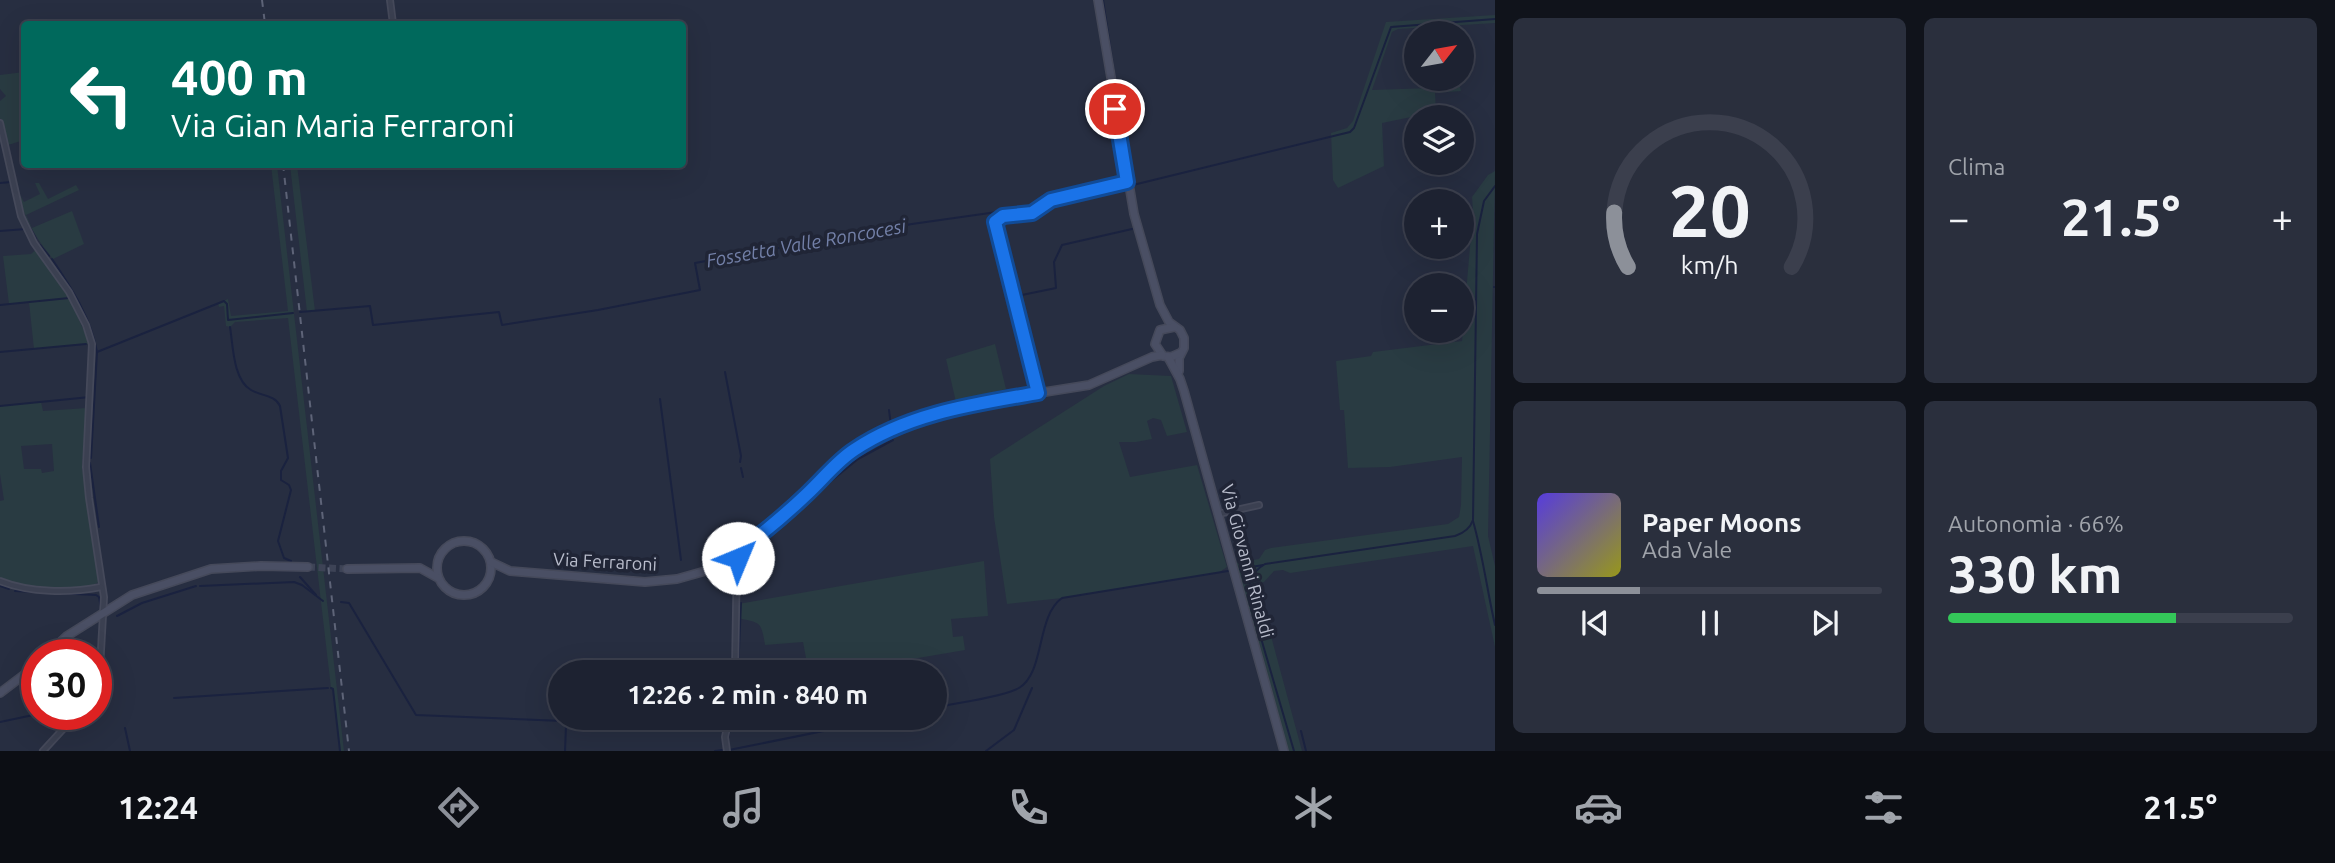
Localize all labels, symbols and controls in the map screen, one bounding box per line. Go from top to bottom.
north arrow [1404,21,1474,91]
map controls [1404,21,1474,343]
icon: left [56,49,147,140]
text: 400 m [171,49,308,104]
pin [1085,79,1145,139]
icon: arrive [1096,90,1134,128]
button: layers [1404,105,1474,175]
text: Via Gian Maria Ferraroni [171,107,515,143]
text: Clima [1948,154,2005,179]
text: 20 [1668,169,1751,251]
text: 21.5° [2061,188,2180,246]
button: + [1404,189,1474,259]
text: − [1948,197,1969,239]
text: + [2272,197,2293,239]
water label: Fossetta Valle Roncocesi [704,214,909,271]
text: km/h [1681,250,1738,278]
button: − [1404,273,1474,343]
street label: Via Giovanni Rinaldi [1218,482,1278,640]
text: Paper Moons [1642,508,1801,537]
text: Autonomia · 66% [1948,511,2124,536]
position arrow [701,521,775,595]
text: Ada Vale [1642,537,1732,562]
text: 330 km [1948,545,2122,603]
street label: Via Ferraroni [553,548,657,574]
icon: previous [1576,604,1614,642]
icon: pause [1691,604,1729,642]
icon: next [1806,604,1844,642]
speed limit sign: 30 [21,639,112,730]
text: 12:26 · 2 min · 840 m [627,680,868,709]
icon: directions [434,783,483,832]
icon: music [719,783,768,832]
icon: phone [1004,783,1053,832]
icon: climate [1289,783,1338,832]
icon: car [1574,783,1623,832]
icon: filters [1859,783,1908,832]
text: 12:24 [118,789,198,825]
text: 21.5° [2144,789,2217,825]

